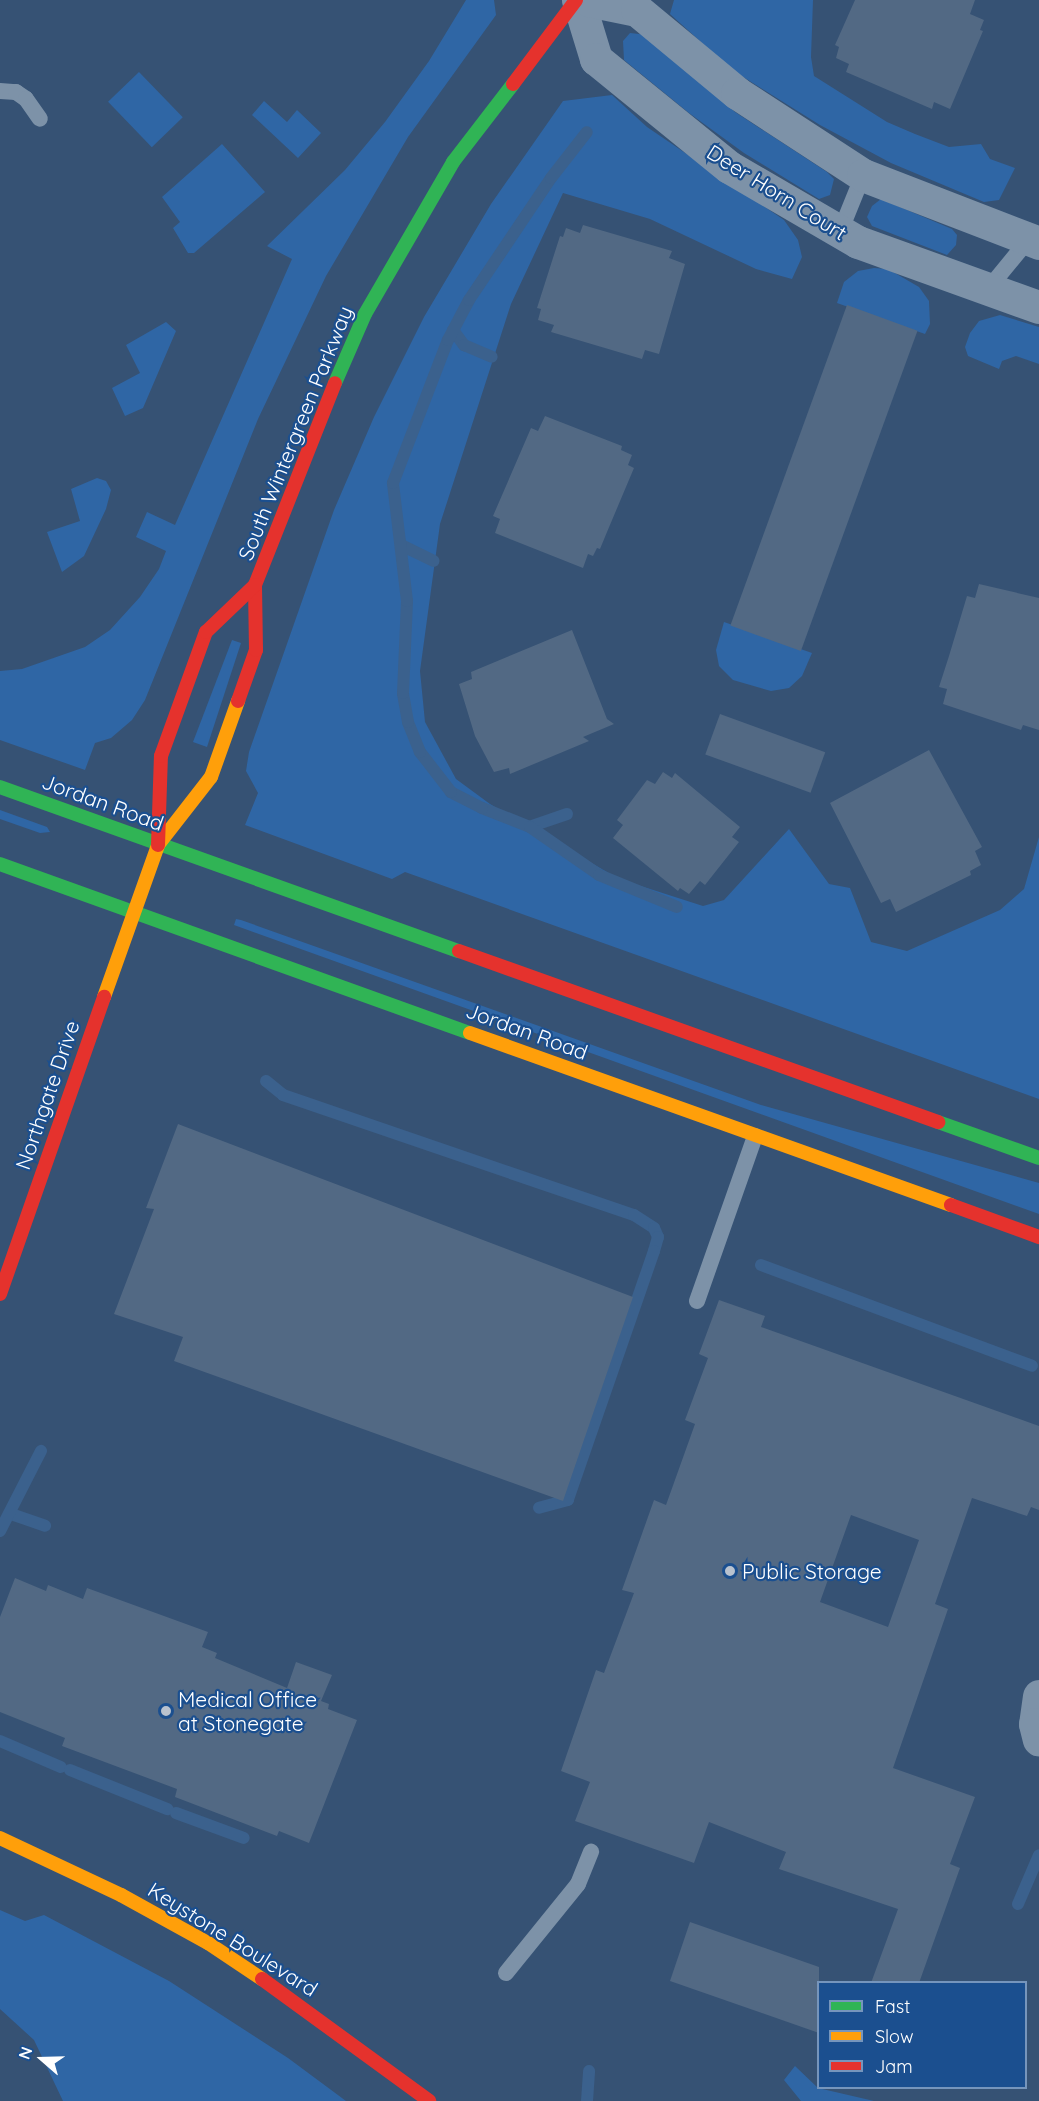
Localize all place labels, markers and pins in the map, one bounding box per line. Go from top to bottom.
place label: Public Storage [742,1558,882,1584]
marker: Public Storage [723,1564,737,1578]
place label: Medical Office at Stonegate [178,1686,317,1736]
marker: Medical Office at Stonegate [159,1704,173,1718]

